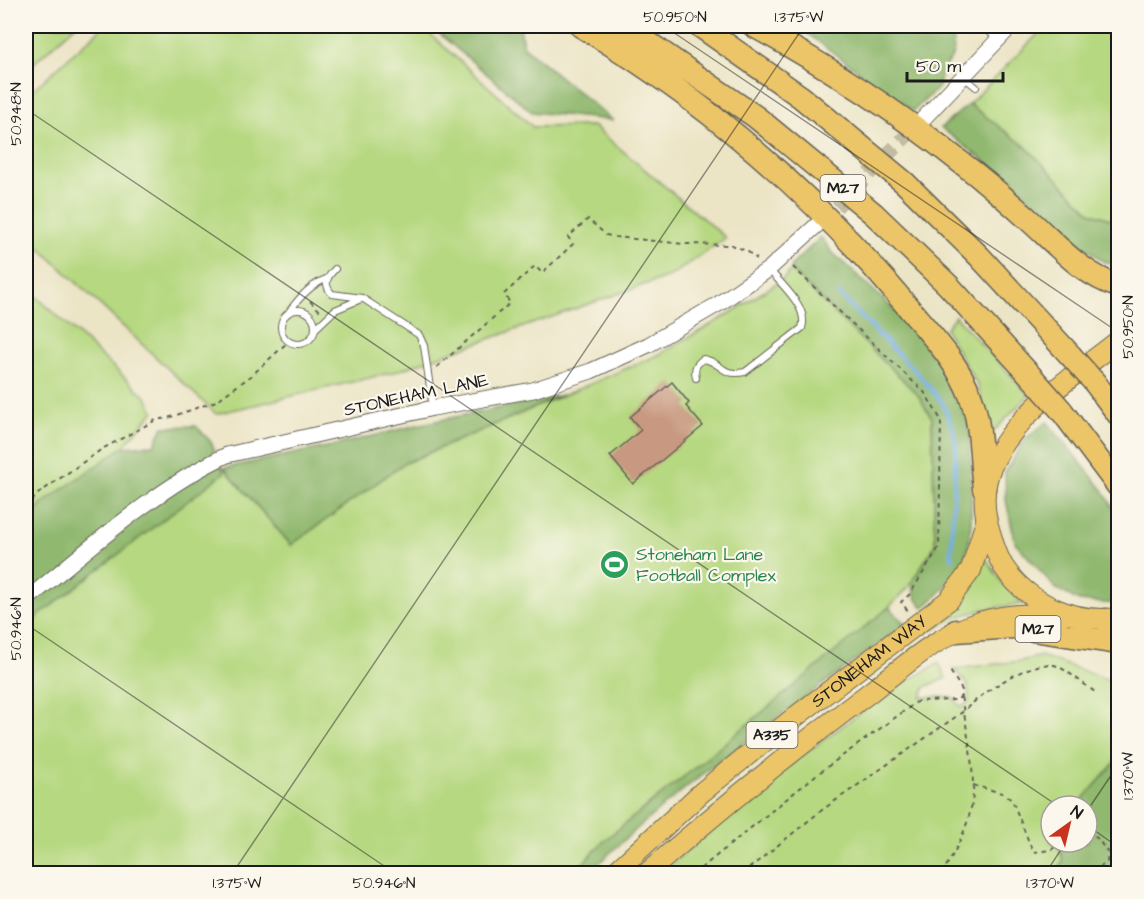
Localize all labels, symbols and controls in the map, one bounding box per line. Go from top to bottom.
text: 50.950°N [643,7,707,28]
text: 1.375°W [775,7,823,28]
scale bar [907,45,1003,83]
text: 50 m [916,54,961,79]
text: 50.948°N [6,82,27,146]
road number: M27 [820,175,866,201]
text: 50.950°N [1118,295,1139,359]
street label: STONEHAM LANE [341,367,491,423]
place label: Stoneham Lane Football Complex [636,542,777,588]
sports icon: Stoneham Lane Football Complex [599,548,631,580]
text: 50.946°N [6,597,27,661]
street label: STONEHAM WAY [806,609,932,713]
road number: M27 [1016,616,1060,642]
road number: A335 [746,722,798,748]
text: 1.370°W [1118,752,1139,800]
north arrow [1039,794,1099,854]
text: N [1067,800,1087,824]
text: 1.375°W [213,873,261,894]
text: 50.946°N [352,873,416,894]
text: 1.370°W [1026,873,1074,894]

